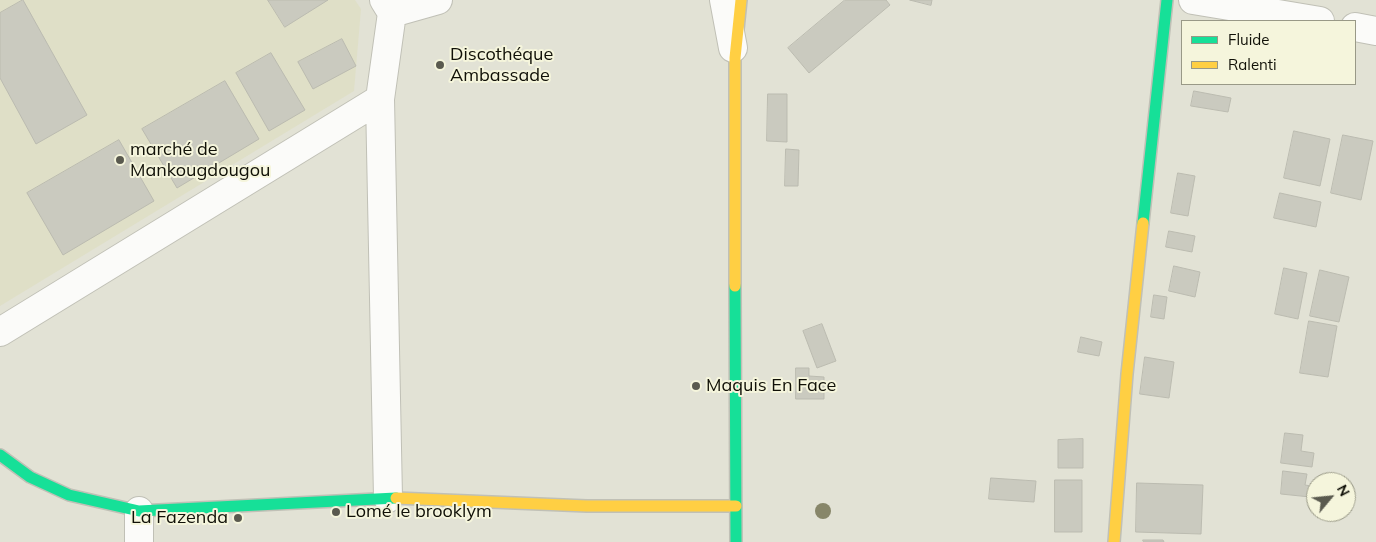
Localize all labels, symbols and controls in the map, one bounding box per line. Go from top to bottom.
legend [1181,20,1356,85]
text: Fluide [1228,30,1269,49]
place label: Discothéque Ambassade [450,44,553,86]
text: Ralenti [1228,55,1277,74]
marker: Discothéque Ambassade [434,59,446,71]
place label: marché de Mankougdougou [130,139,270,182]
marker: marché de Mankougdougou [114,154,126,166]
place label: Maquis En Face [706,375,836,397]
marker: Maquis En Face [690,380,702,392]
north arrow [1306,472,1356,522]
text: N [1333,482,1354,499]
place label: Lomé le brooklym [346,501,492,523]
marker: Lomé le brooklym [330,506,342,518]
place label: La Fazenda [131,507,228,529]
marker: La Fazenda [232,512,244,524]

